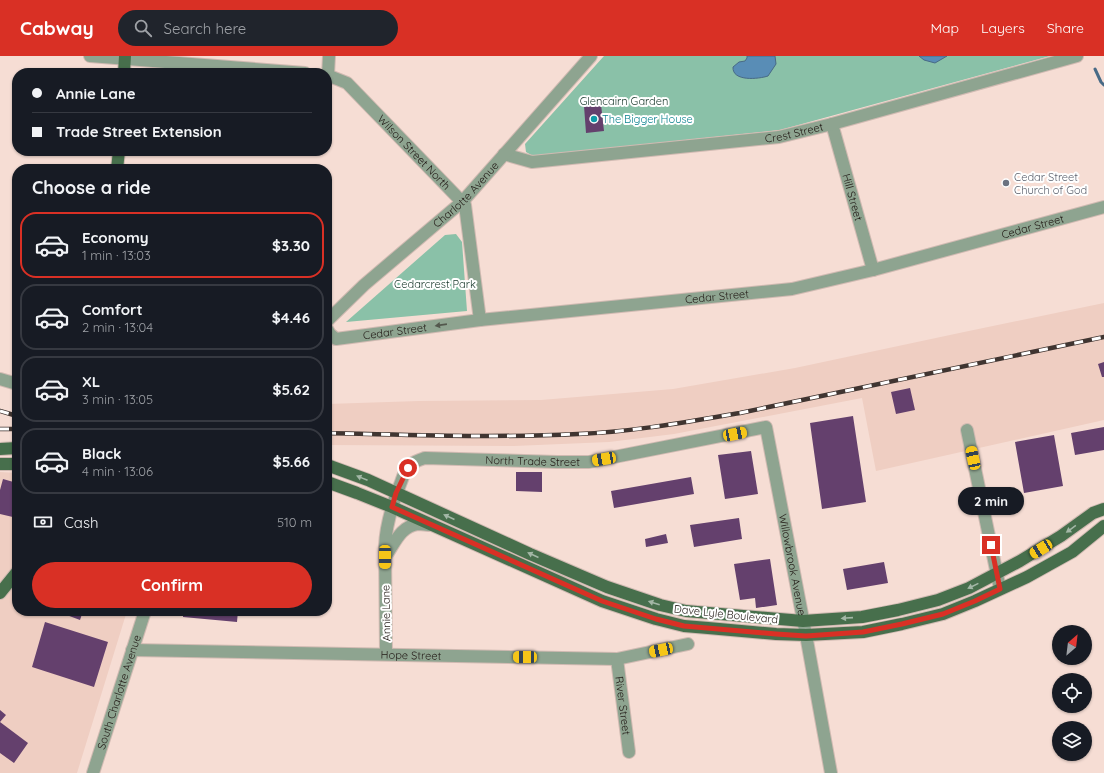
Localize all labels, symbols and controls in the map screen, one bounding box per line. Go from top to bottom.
search box [118,10,398,46]
text: Cabway [20,16,94,40]
icon: search [132,17,154,39]
text: Search here [164,19,246,38]
text: Map [930,19,959,37]
text: Layers [981,19,1025,37]
text: Share [1047,19,1084,37]
text: Annie Lane [56,84,136,103]
park label: Glencairn Garden [580,94,668,108]
street label: Wilson Street North [375,112,453,193]
place label: The Bigger House [602,112,693,126]
marker: The Bigger House [589,114,599,124]
street label: Crest Street [764,119,825,145]
text: Trade Street Extension [56,122,222,141]
street label: Charlotte Avenue [430,159,502,230]
place label: Cedar Street Church of God [1014,170,1087,197]
street label: Hill Street [839,172,866,223]
text: Choose a ride [32,176,151,199]
marker: Cedar Street Church of God [1001,178,1011,188]
street label: Cedar Street [1000,211,1066,242]
icon: car [34,227,70,263]
text: Economy [82,228,149,247]
text: $3.30 [272,236,310,255]
text: 1 min · 13:03 [82,247,151,263]
park label: Cedarcrest Park [394,277,476,291]
street label: Cedar Street [684,286,750,307]
icon: car [34,299,70,335]
text: Comfort [82,300,143,319]
text: $4.46 [272,308,310,327]
text: 2 min · 13:04 [82,319,153,335]
street label: Cedar Street [362,320,428,342]
one-way arrow [435,322,447,328]
icon: car [34,371,70,407]
text: XL [82,372,100,391]
text: $5.62 [272,380,310,399]
text: 3 min · 13:05 [82,391,153,407]
car [722,426,748,442]
icon: car [34,443,70,479]
text: Black [82,444,122,463]
car [965,445,981,471]
car [591,451,617,467]
text: $5.66 [273,452,310,471]
street label: North Trade Street [485,453,580,469]
route start [399,459,417,477]
text: 4 min · 13:06 [82,463,153,479]
one-way arrow [356,474,368,480]
callout: 2 min [958,487,1024,515]
text: 2 min [974,493,1008,509]
icon: cash [32,511,54,533]
text: Cash [64,513,98,532]
street label: Willowbrook Avenue [776,513,809,617]
text: 510 m [277,514,312,530]
one-way arrow [444,514,455,520]
one-way arrow [1066,525,1076,533]
route end [982,536,1000,554]
car [1028,538,1054,560]
car [379,545,391,569]
one-way arrow [527,552,538,558]
button: Confirm [32,562,312,608]
one-way arrow [967,583,978,589]
street label: Annie Lane [379,585,393,641]
one-way arrow [647,600,659,606]
street label: Dave Lyle Boulevard [673,602,779,626]
one-way arrow [841,614,853,621]
north arrow [1052,625,1092,665]
map controls [1052,625,1092,761]
street label: South Charlotte Avenue [94,633,144,751]
car [648,642,674,658]
street label: Hope Street [381,648,442,663]
car [513,651,537,663]
button: locate [1052,673,1092,713]
street label: River Street [612,675,634,736]
button: layers [1052,721,1092,761]

